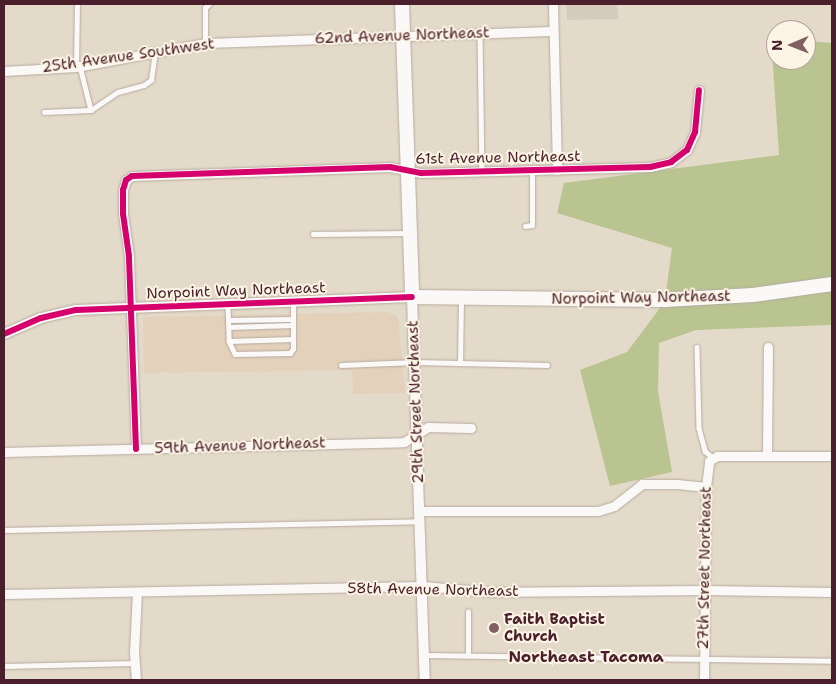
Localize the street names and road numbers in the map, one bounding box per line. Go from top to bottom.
street label: 62nd Avenue Northeast [314,24,490,48]
street label: 25th Avenue Southwest [41,35,215,77]
street label: 61st Avenue Northeast [415,148,581,168]
street label: Norpoint Way Northeast [146,279,326,303]
street label: Norpoint Way Northeast [551,287,731,309]
street label: 29th Street Northeast [404,320,428,484]
street label: 59th Avenue Northeast [154,434,326,458]
street label: 27th Street Northeast [695,486,715,650]
street label: 58th Avenue Northeast [347,580,519,600]

